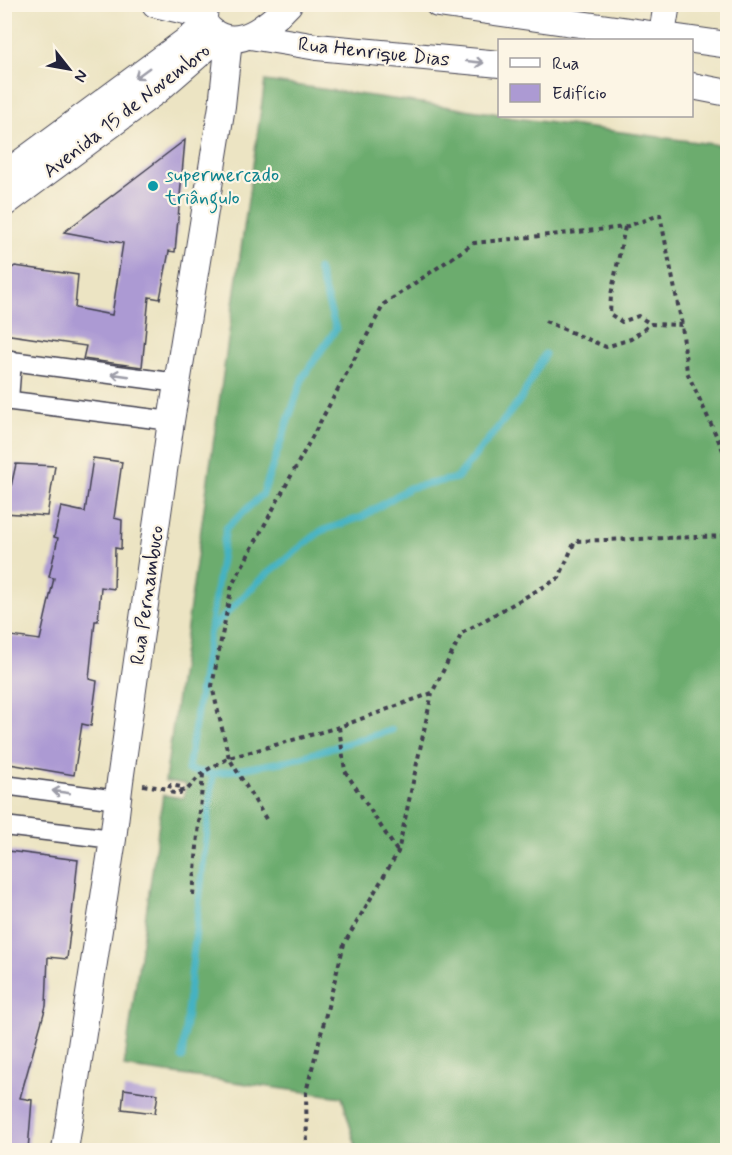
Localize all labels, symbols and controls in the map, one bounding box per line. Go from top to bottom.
street label: Rua Henrique Dias [297,31,451,74]
street label: Avenida 15 de Novembro [38,38,214,182]
north arrow [39,39,99,99]
legend [498,39,693,117]
text: Rua [552,52,579,76]
one-way arrow [464,57,484,68]
one-way arrow [135,67,151,79]
text: Edifício [552,82,607,106]
place label: supermercado triângulo [164,162,279,214]
marker: supermercado triângulo [146,179,160,193]
one-way arrow [110,369,130,380]
street label: Rua Pernambuco [124,524,171,667]
one-way arrow [52,786,71,797]

